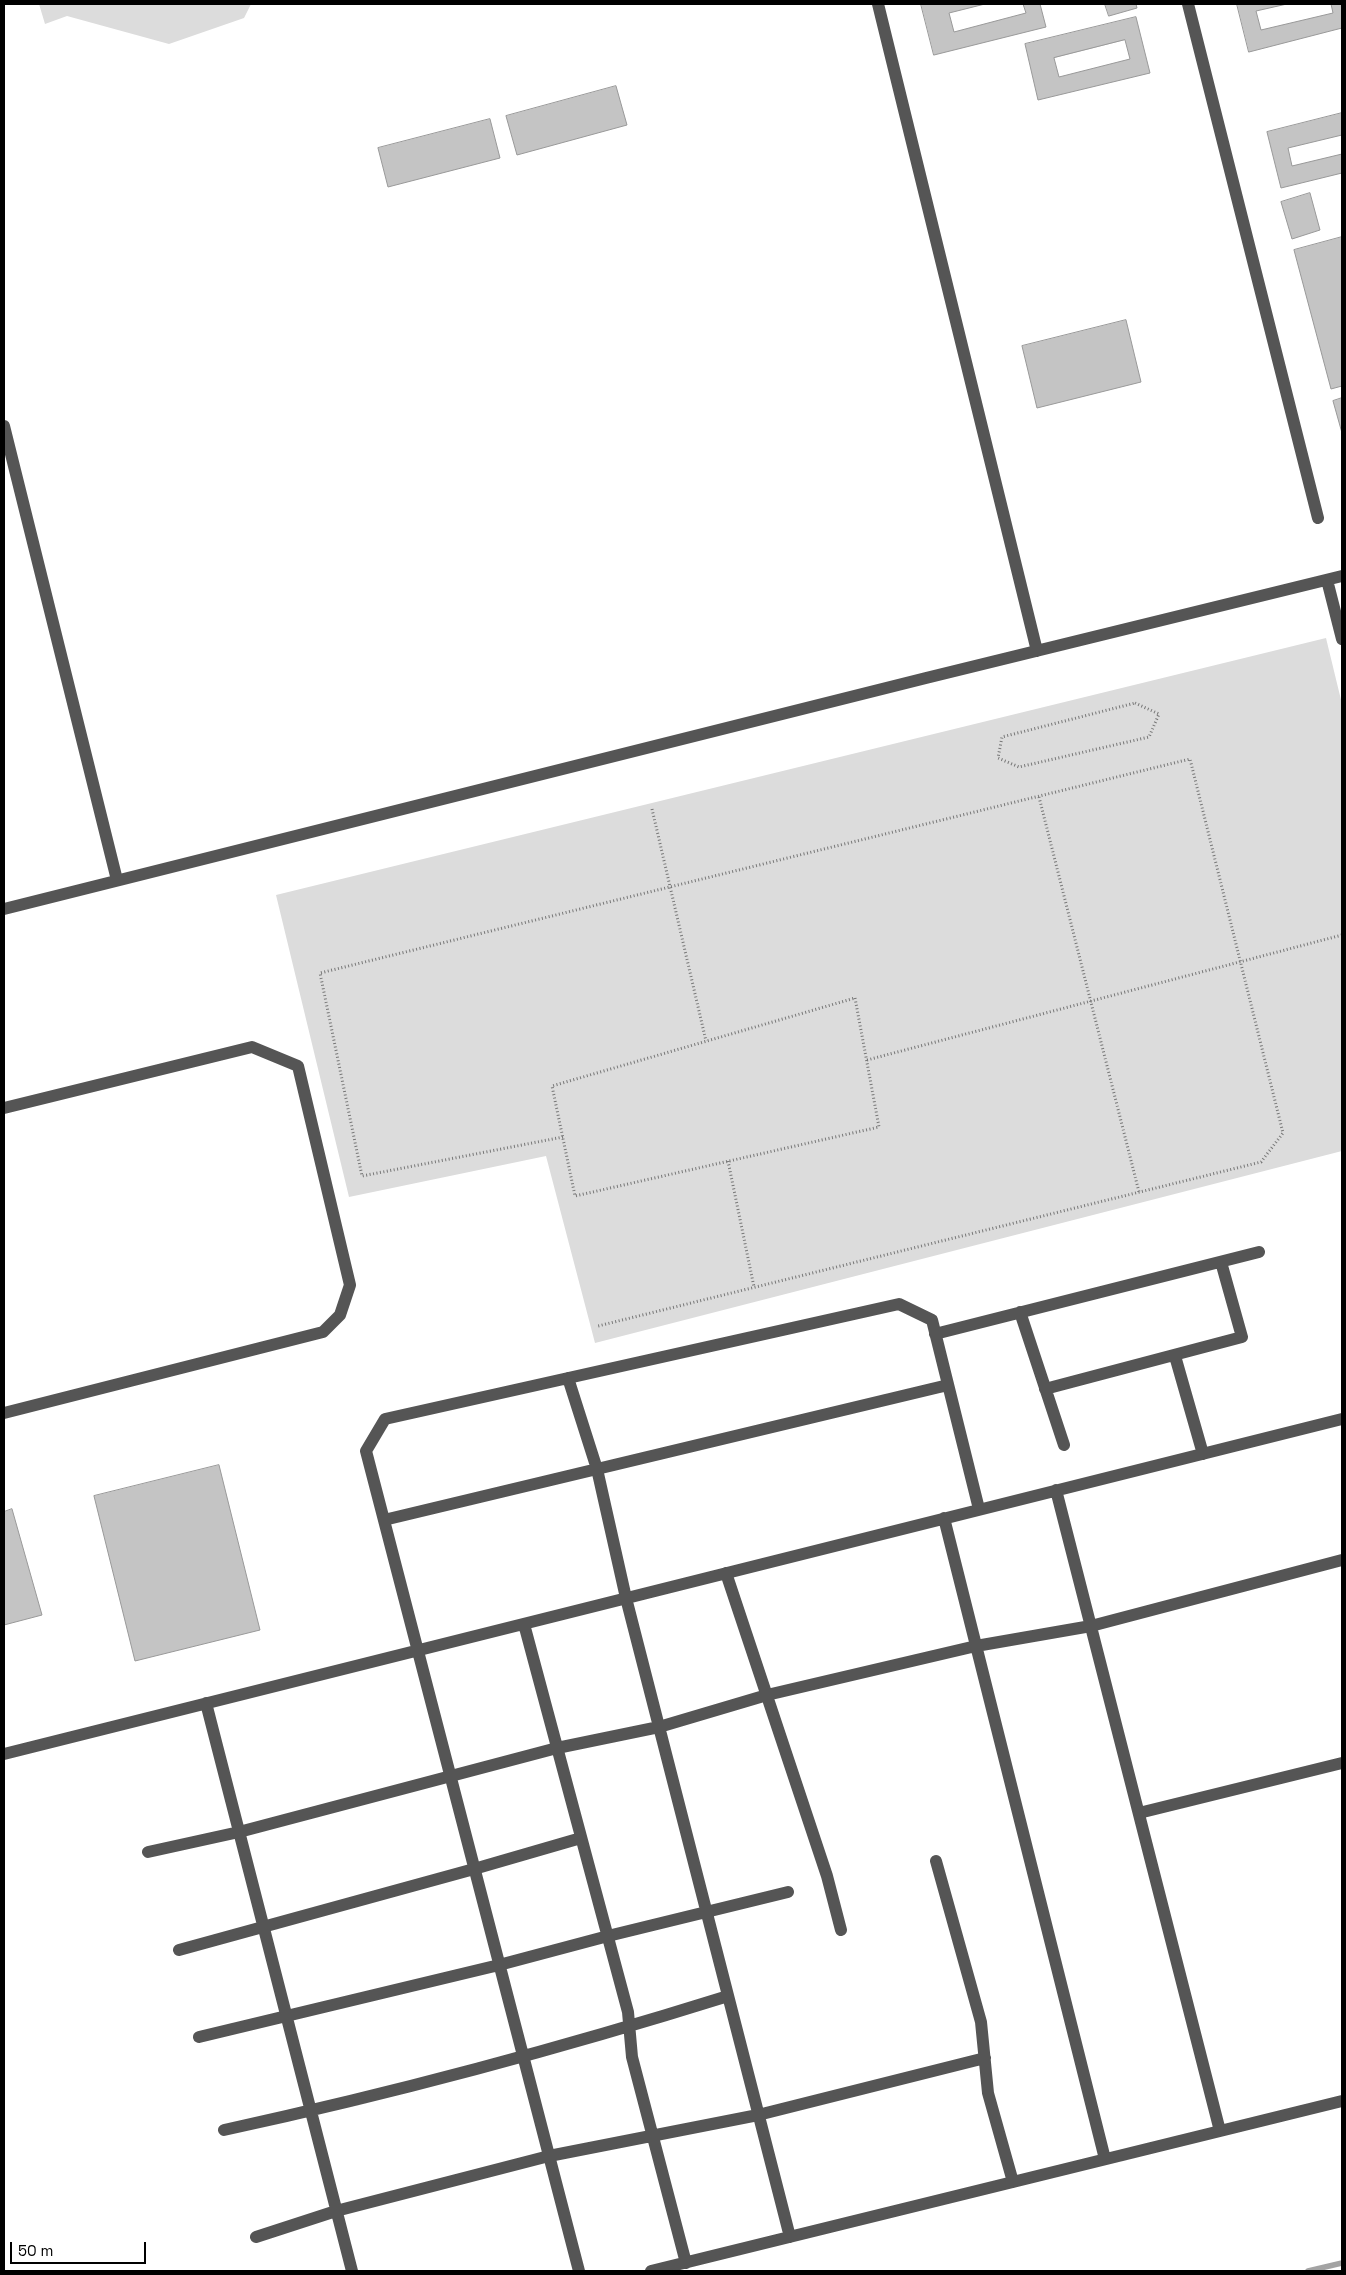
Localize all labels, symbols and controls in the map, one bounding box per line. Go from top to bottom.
scale bar [12,2232,149,2264]
text: 50 m [18,2241,53,2260]

